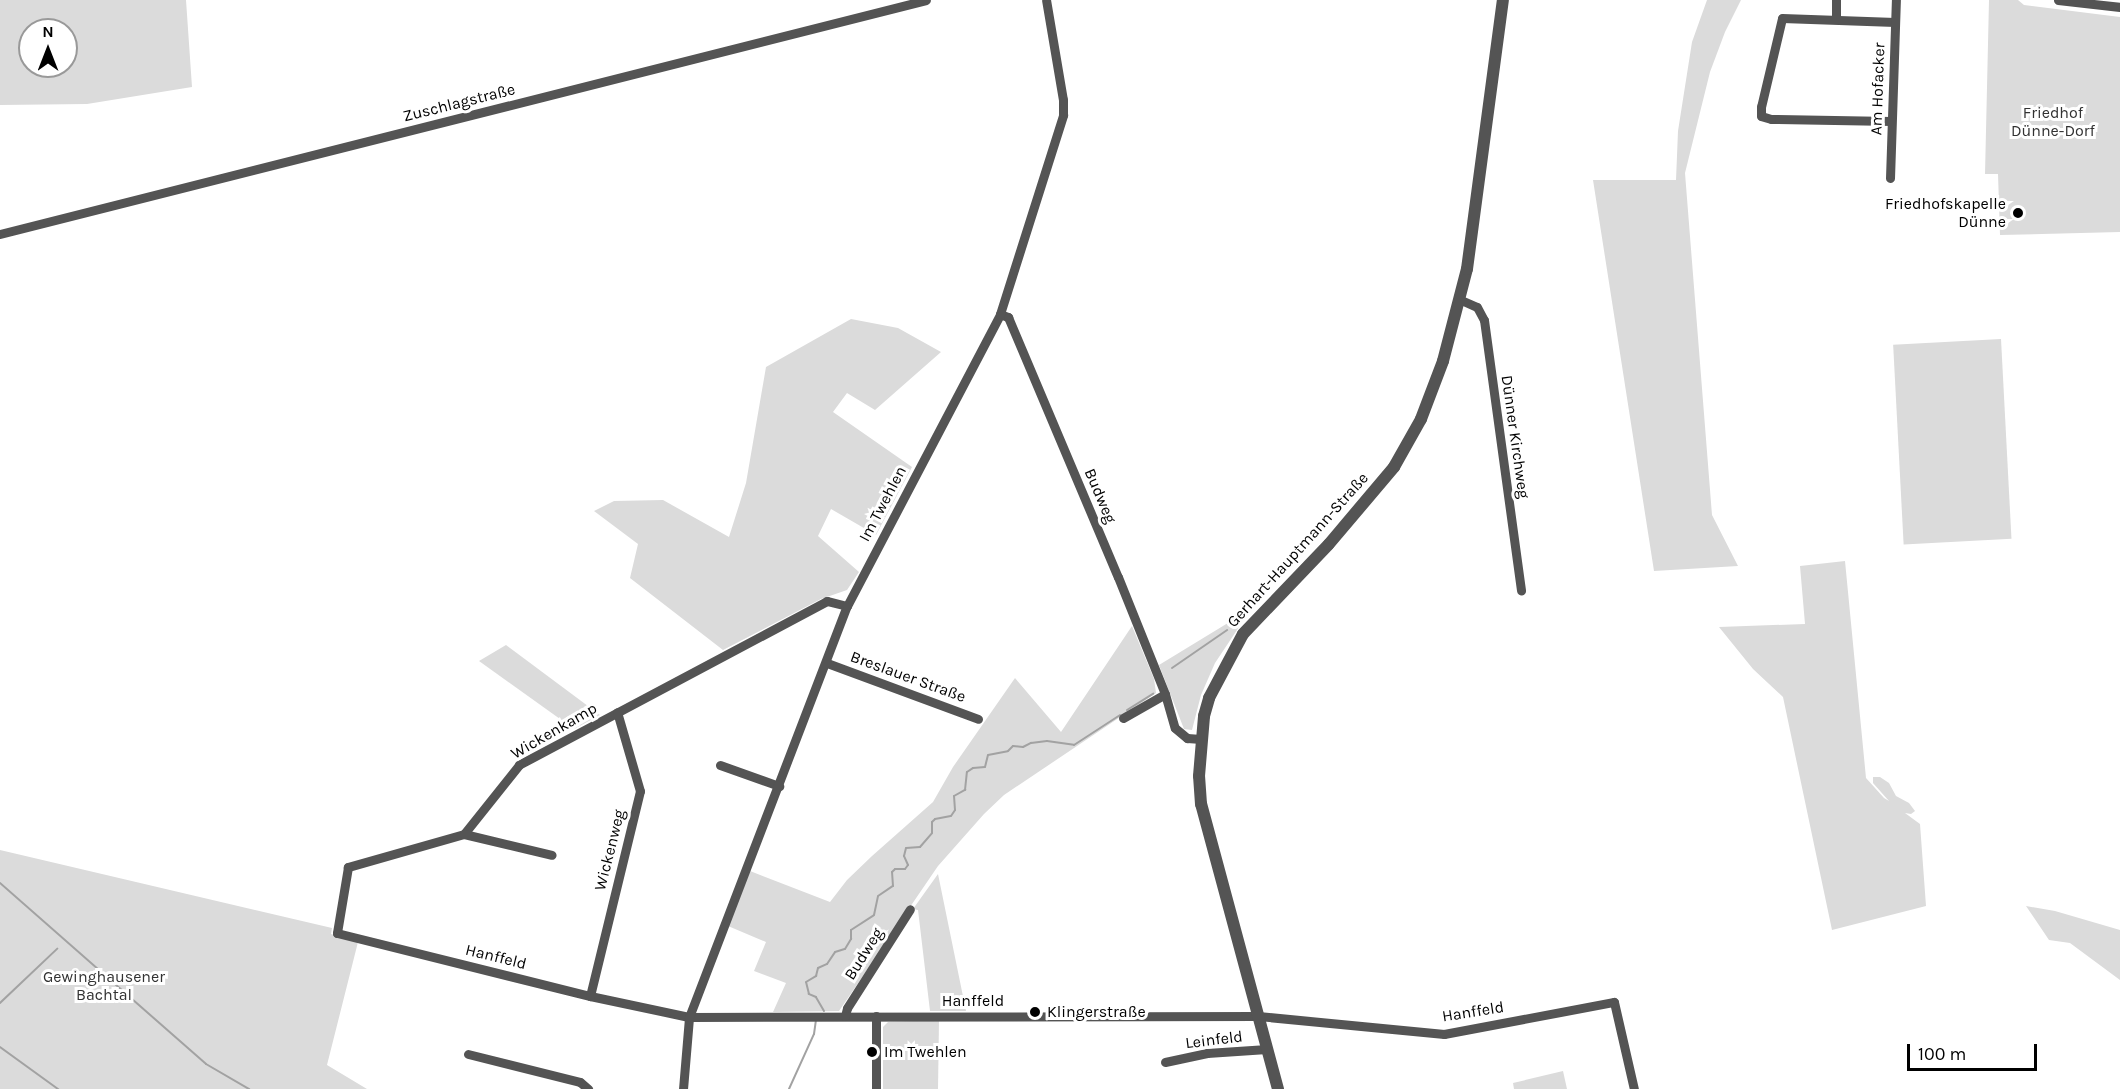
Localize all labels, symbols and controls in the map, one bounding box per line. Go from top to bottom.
north arrow [18,18,78,78]
text: N [42,22,54,41]
street label: Am Hofacker [1867,42,1889,136]
street label: Zuschlagstraße [401,80,517,126]
park label: Friedhof Dünne-Dorf [2011,103,2095,141]
place label: Friedhofskapelle Dünne [1885,194,2006,232]
marker: Friedhofskapelle Dünne [2011,206,2025,220]
street label: Dünner Kirchweg [1497,374,1533,500]
street label: Im Twehlen [855,463,911,545]
street label: Budweg [1080,466,1120,526]
street label: Gerhart-Hauptmann-Straße [1223,469,1373,631]
street label: Breslauer Straße [848,647,968,707]
street label: Wickenkamp [507,699,601,763]
street label: Wickenweg [591,807,629,893]
street label: Budweg [841,924,887,984]
street label: Hanffeld [463,940,529,974]
park label: Gewinghausener Bachtal [43,967,165,1005]
street label: Hanffeld [942,991,1004,1011]
street label: Hanffeld [1441,998,1505,1026]
place label: Klingerstraße [1047,1002,1146,1022]
marker: Klingerstraße [1028,1005,1042,1019]
street label: Leinfeld [1184,1027,1244,1053]
scale bar [1910,1032,2040,1070]
place label: Im Twehlen [884,1042,967,1062]
text: 100 m [1918,1043,1966,1065]
marker: Im Twehlen [865,1045,879,1059]

